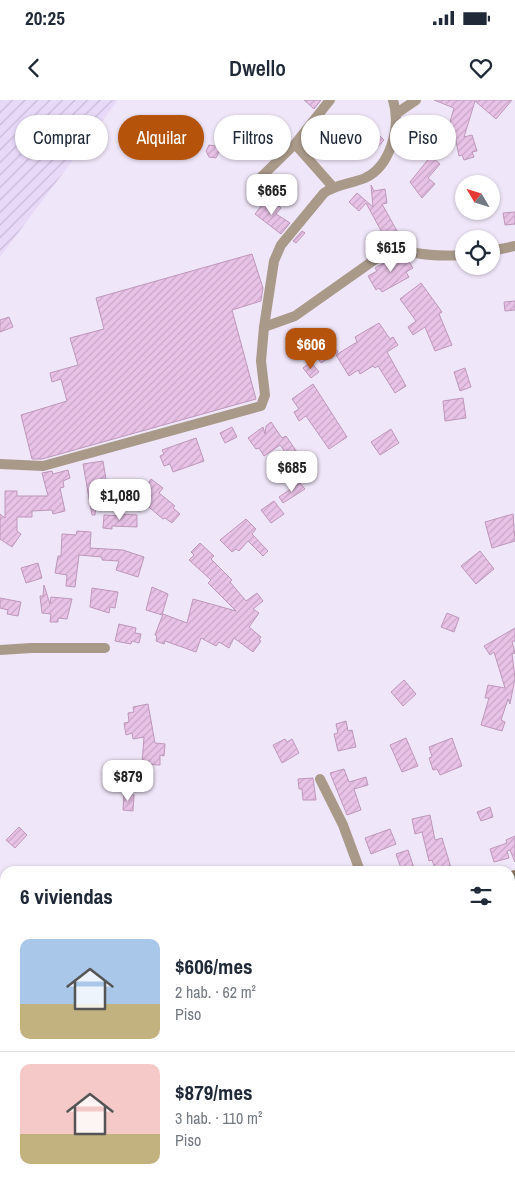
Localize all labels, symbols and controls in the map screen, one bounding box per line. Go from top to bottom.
text: 20:25 [25,5,65,31]
text: Dwello [229,53,286,83]
icon: back [20,54,48,82]
icon: heart [467,54,495,82]
chip: Comprar [15,115,108,160]
chip: Alquilar [118,115,204,160]
chip: Filtros [214,115,291,160]
chip: Nuevo [301,115,380,160]
chip: Piso [390,115,456,160]
pin: $665 [242,174,302,216]
north arrow [455,175,500,220]
map controls [455,175,500,275]
text: $665 [257,179,287,201]
pin: $615 [361,230,421,273]
button: locate [455,230,500,275]
text: $615 [376,236,406,258]
pin: $606 [281,328,341,370]
text: $606 [296,333,326,355]
pin: $685 [262,450,322,493]
text: $685 [277,456,307,478]
pin: $1,080 [79,478,161,521]
text: $1,080 [100,484,140,506]
pin: $879 [98,760,158,802]
text: $879 [113,765,143,787]
text: 6 viviendas [20,882,113,911]
icon: filters [467,882,495,910]
text: $606/mes [175,952,253,981]
icon: home [60,959,120,1019]
text: 2 hab. · 62 m² [175,981,256,1003]
text: Piso [175,1003,201,1025]
text: $879/mes [175,1078,253,1107]
icon: home [60,1084,120,1144]
text: 3 hab. · 110 m² [175,1107,262,1129]
text: Piso [175,1129,201,1151]

